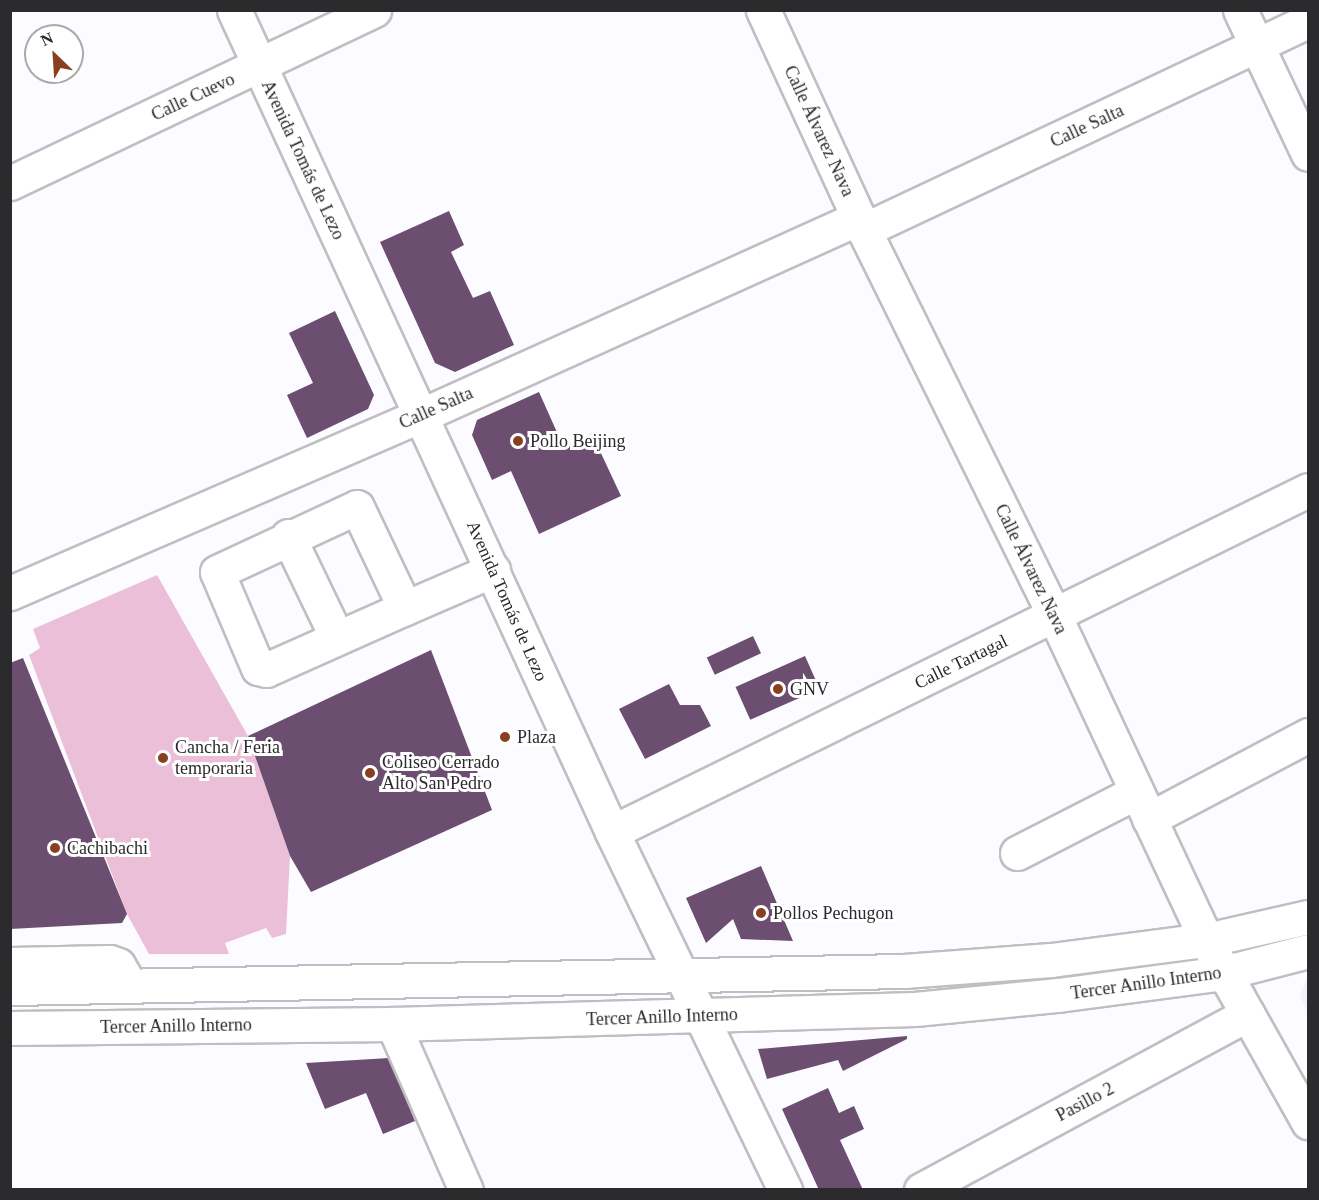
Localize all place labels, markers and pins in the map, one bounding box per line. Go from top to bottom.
place label: Pollo Beijing [530,430,626,452]
marker: Pollo Beijing [511,434,525,448]
place label: GNV [790,678,829,700]
marker: GNV [771,682,785,696]
place label: Plaza [517,726,556,748]
marker: Plaza [498,730,512,744]
place label: Cancha / Feria temporaria [175,737,280,780]
marker: Cancha / Feria temporaria [156,751,170,765]
place label: Coliseo Cerrado Alto San Pedro [382,752,499,795]
marker: Coliseo Cerrado Alto San Pedro [363,766,377,780]
place label: Cachibachi [67,837,148,859]
marker: Cachibachi [48,841,62,855]
place label: Pollos Pechugon [773,902,894,924]
marker: Pollos Pechugon [754,906,768,920]

